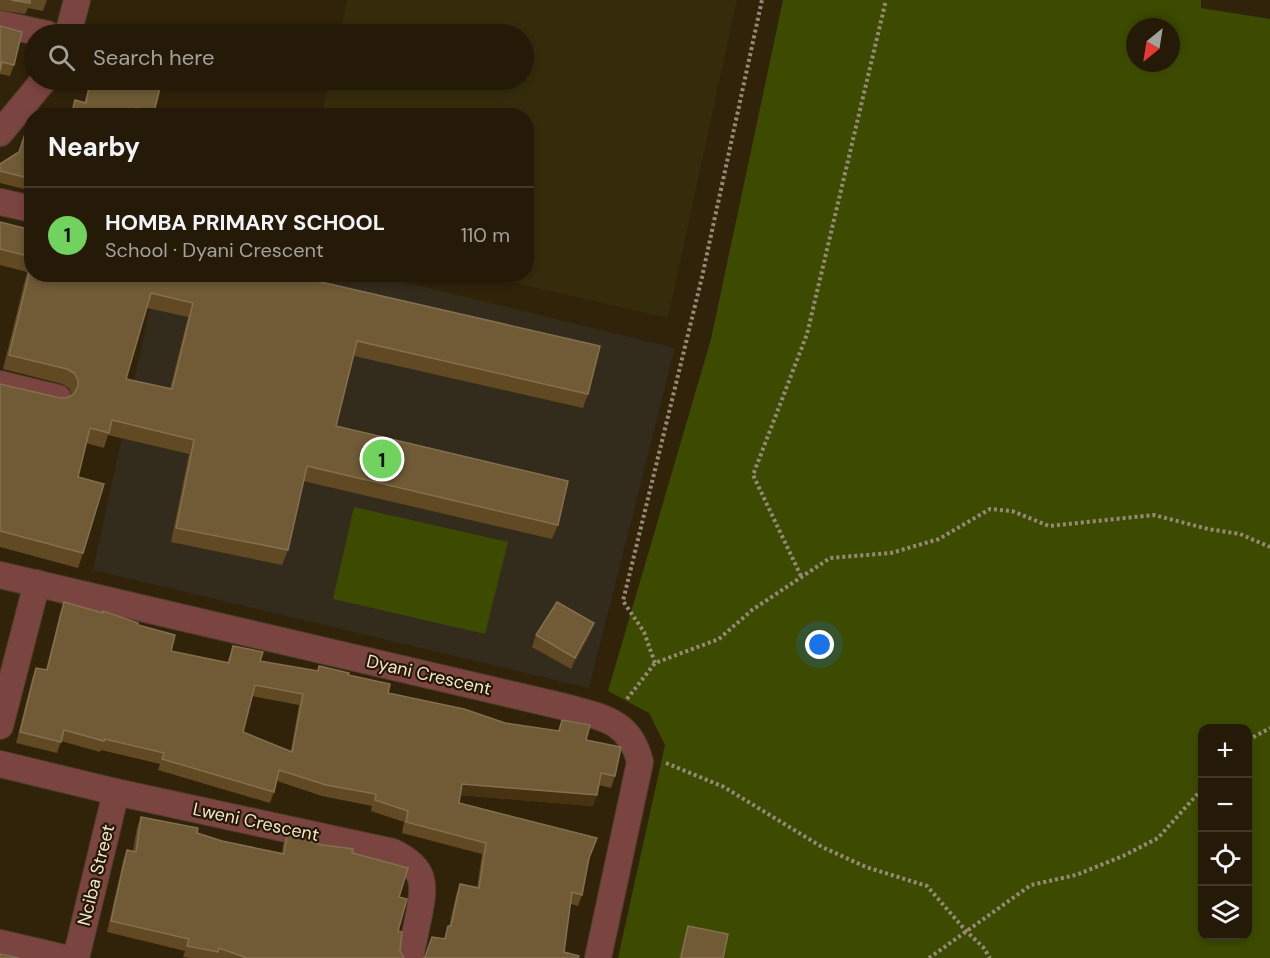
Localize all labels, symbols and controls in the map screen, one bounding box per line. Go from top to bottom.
north arrow [1126,18,1180,72]
search box [24,24,534,90]
icon: search [45,41,78,74]
text: Search here [93,43,214,72]
text: Nearby [48,130,140,164]
text: HOMBA PRIMARY SCHOOL [105,208,385,237]
text: 1 [64,222,71,248]
text: 110 m [461,222,510,248]
text: School · Dyani Crescent [105,237,324,263]
pin: 1 [362,436,401,482]
your location [805,630,834,659]
street label: Dyani Crescent [364,649,494,701]
map controls [1198,724,1252,940]
button: + [1198,724,1252,778]
button: − [1198,778,1252,832]
street label: Lweni Crescent [191,797,321,847]
street label: Nciba Street [72,822,120,928]
button: locate [1198,832,1252,886]
button: layers [1198,886,1252,940]

